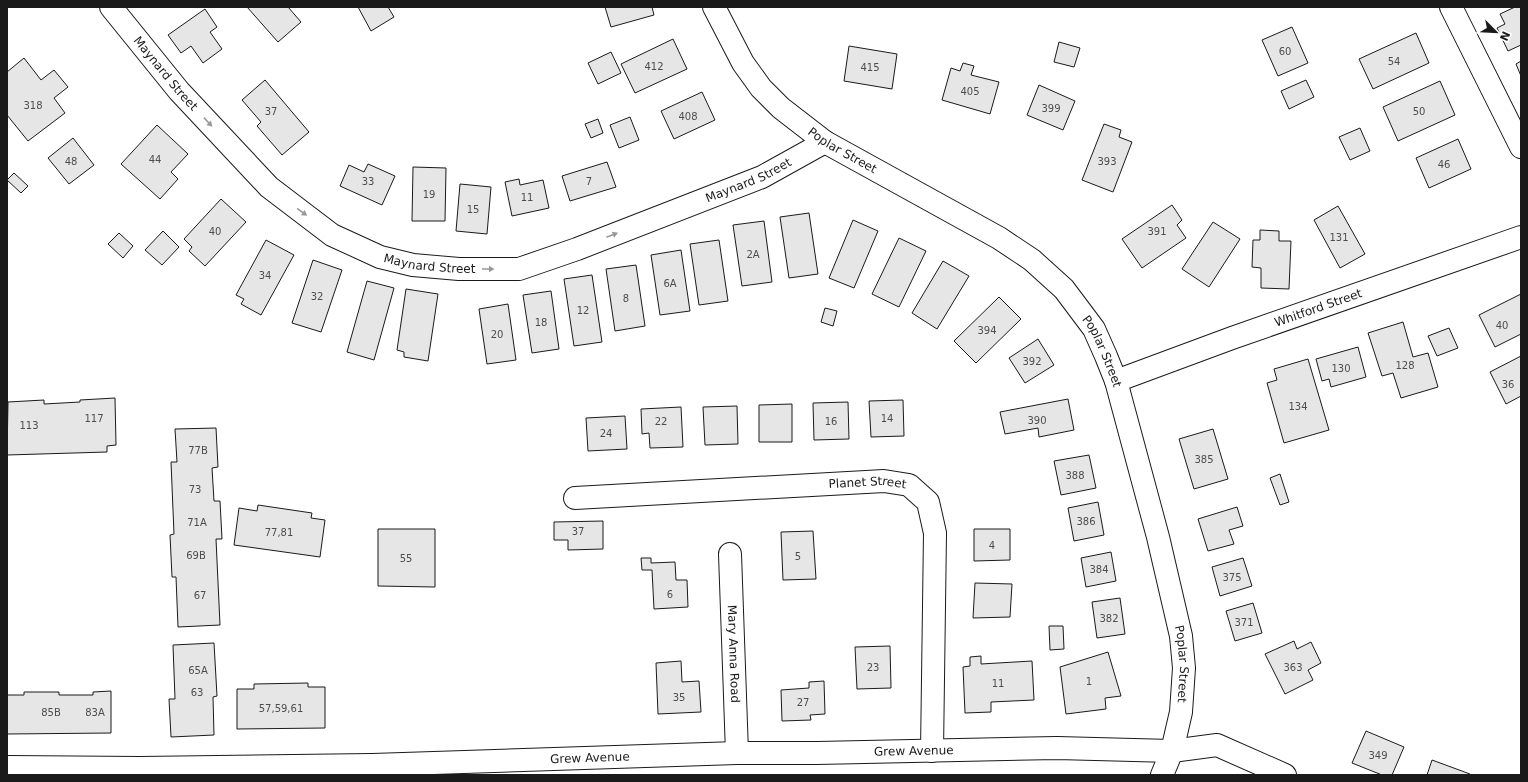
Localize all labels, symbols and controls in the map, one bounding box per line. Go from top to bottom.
north arrow [1476,12,1516,52]
text: N [1497,29,1512,43]
street label: Maynard Street [131,33,201,114]
house number: 60 [1279,46,1291,57]
house number: 54 [1388,56,1400,67]
house number: 412 [644,61,664,72]
house number: 415 [860,62,880,73]
house number: 405 [960,86,980,97]
house number: 318 [23,100,43,111]
house number: 399 [1041,103,1061,114]
house number: 37 [265,106,277,117]
house number: 50 [1413,106,1425,117]
house number: 408 [678,111,698,122]
one-way arrow [204,117,213,127]
street label: Poplar Street [805,124,880,176]
house number: 44 [149,154,161,165]
street label: Maynard Street [704,155,794,205]
house number: 48 [65,156,77,167]
house number: 393 [1097,156,1117,167]
house number: 46 [1438,159,1450,170]
house number: 33 [362,176,374,187]
house number: 7 [586,176,592,187]
house number: 19 [423,189,435,200]
house number: 11 [521,192,533,203]
house number: 15 [467,204,479,215]
one-way arrow [296,208,307,216]
house number: 40 [209,226,221,237]
house number: 391 [1147,226,1167,237]
one-way arrow [607,231,619,237]
house number: 131 [1329,232,1349,243]
house number: 2A [746,249,760,260]
street label: Maynard Street [382,251,476,276]
one-way arrow [482,266,495,272]
house number: 34 [259,270,271,281]
house number: 6A [663,278,677,289]
street label: Whitford Street [1273,286,1364,330]
house number: 32 [311,291,323,302]
house number: 8 [623,293,629,304]
house number: 12 [577,305,589,316]
street label: Poplar Street [1079,313,1124,389]
house number: 18 [535,317,547,328]
house number: 40 [1496,320,1508,331]
house number: 394 [977,325,997,336]
house number: 20 [491,329,503,340]
house number: 392 [1022,356,1042,367]
house number: 128 [1395,360,1415,371]
house number: 130 [1331,363,1351,374]
house number: 36 [1502,379,1514,390]
house number: 134 [1288,401,1308,412]
house number: 117 [84,413,104,424]
house number: 14 [881,413,893,424]
house number: 390 [1027,415,1047,426]
house number: 22 [655,416,667,427]
house number: 16 [825,416,837,427]
house number: 113 [19,420,39,431]
house number: 24 [600,428,612,439]
house number: 77B [188,445,208,456]
house number: 385 [1194,454,1214,465]
house number: 388 [1065,470,1085,481]
street label: Planet Street [828,474,908,492]
house number: 73 [189,484,201,495]
house number: 386 [1076,516,1096,527]
house number: 71A [187,517,207,528]
house number: 37 [572,526,584,537]
house number: 77,81 [265,527,293,538]
house number: 4 [989,540,995,551]
house number: 69B [186,550,206,561]
house number: 5 [795,551,801,562]
house number: 55 [400,553,412,564]
house number: 384 [1089,564,1109,575]
house number: 375 [1222,572,1242,583]
house number: 6 [667,589,673,600]
house number: 67 [194,590,206,601]
street label: Mary Anna Road [725,605,742,703]
house number: 382 [1099,613,1119,624]
house number: 371 [1234,617,1254,628]
street label: Poplar Street [1172,624,1191,703]
house number: 23 [867,662,879,673]
house number: 363 [1283,662,1303,673]
house number: 65A [188,665,208,676]
house number: 1 [1086,676,1092,687]
house number: 11 [992,678,1004,689]
house number: 63 [191,687,203,698]
house number: 35 [673,692,685,703]
house number: 27 [797,697,809,708]
house number: 57,59,61 [259,703,303,714]
house number: 85B [41,707,61,718]
house number: 83A [85,707,105,718]
street label: Grew Avenue [874,743,954,759]
street label: Grew Avenue [550,750,630,766]
house number: 349 [1368,750,1388,761]

